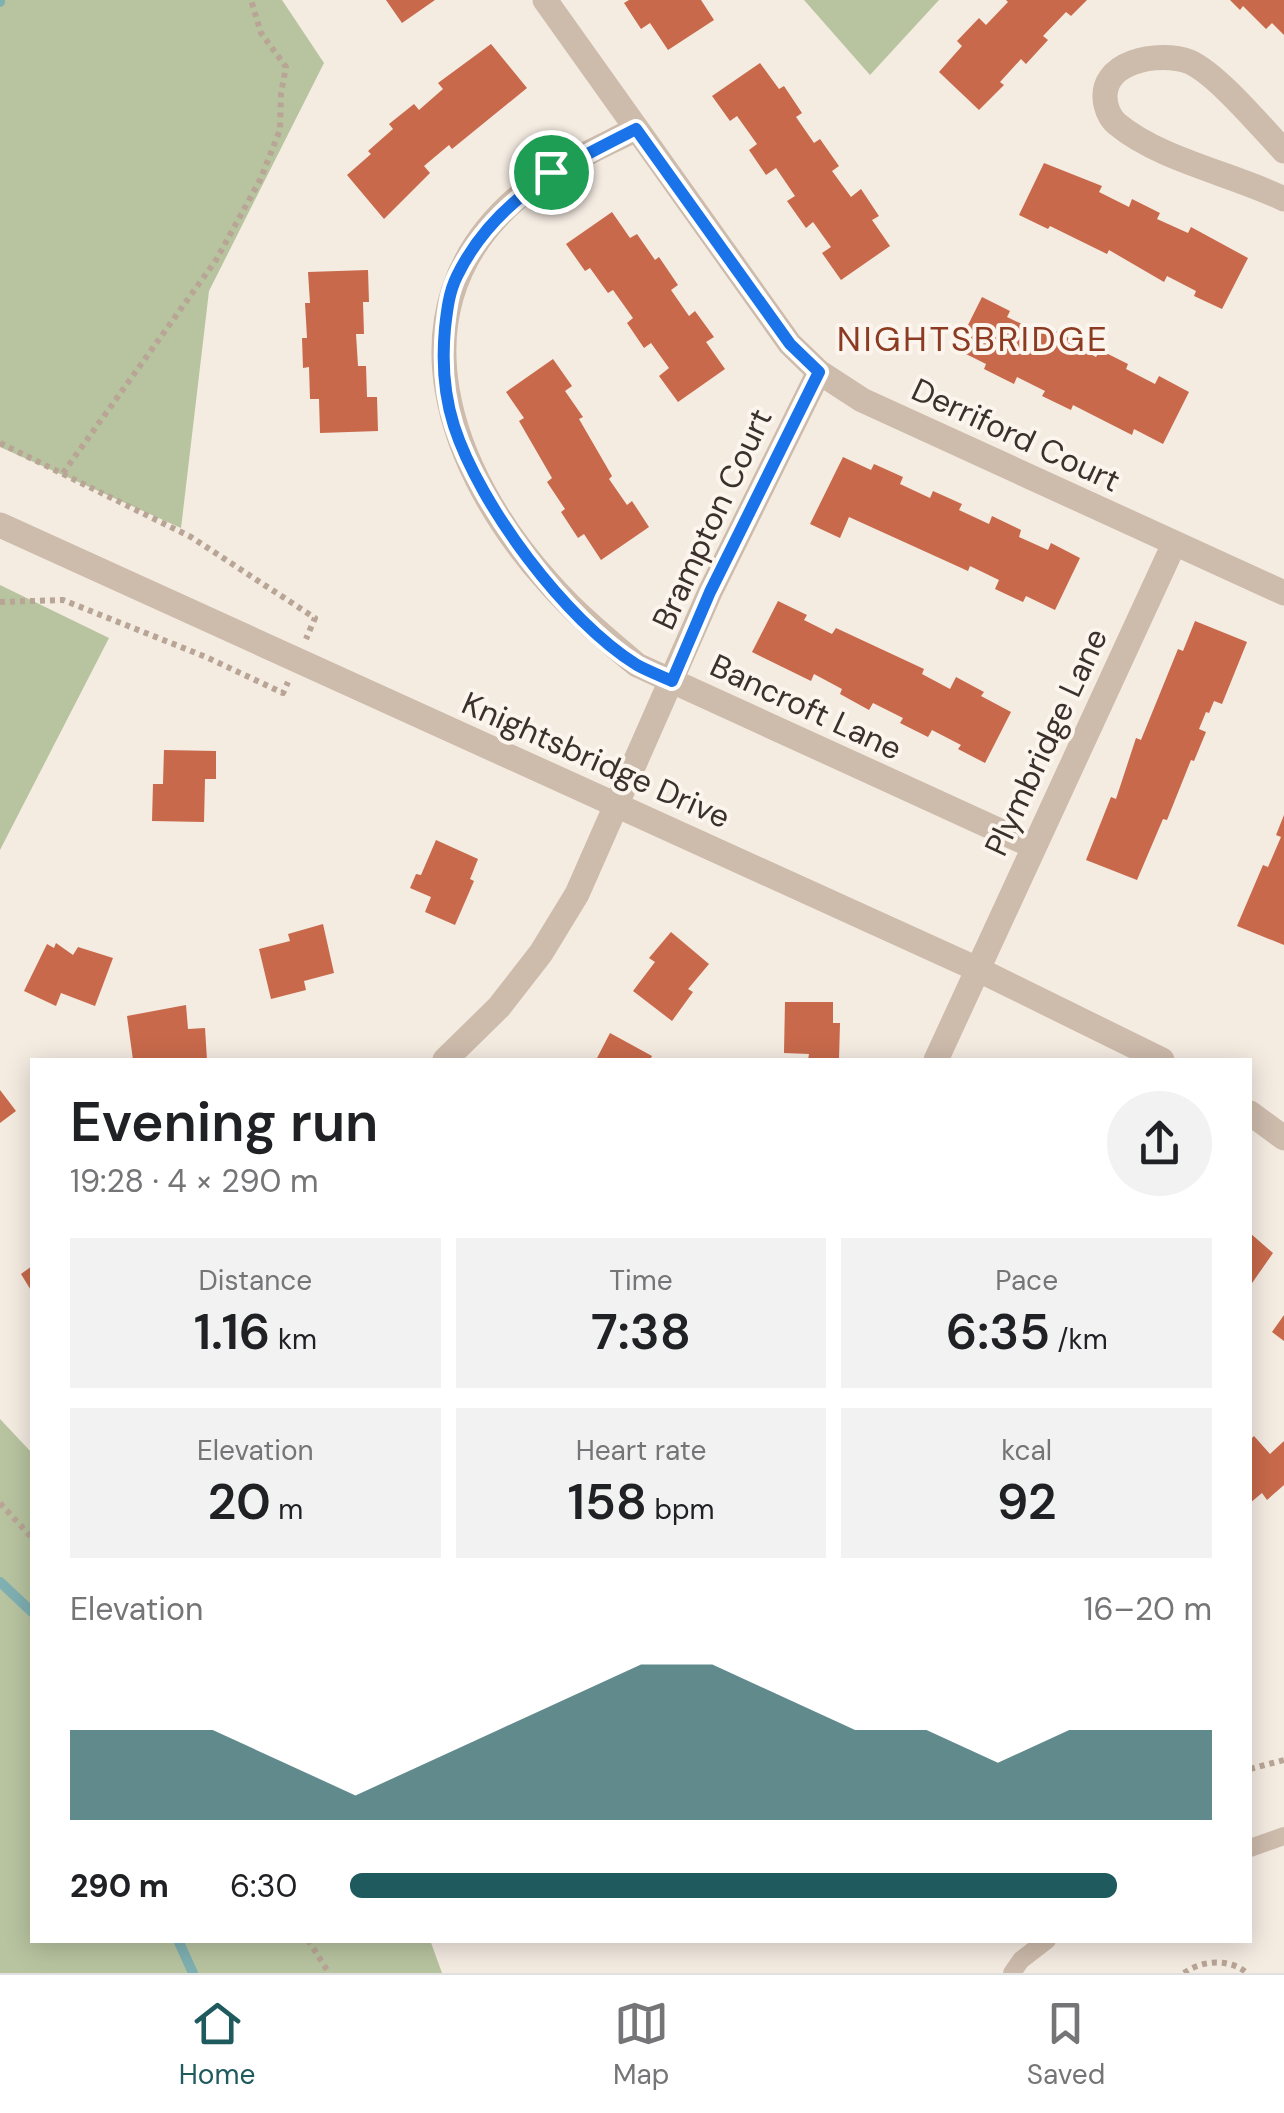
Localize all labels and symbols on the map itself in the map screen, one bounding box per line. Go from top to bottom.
pin [509,130,594,215]
district label: NIGHTSBRIDGE [837,316,1109,362]
street label: Derriford Court [905,368,1127,502]
street label: Brampton Court [642,402,782,636]
street label: Plymbridge Lane [975,621,1117,863]
street label: Bancroft Lane [704,644,908,770]
street label: Knightsbridge Drive [455,682,737,838]

